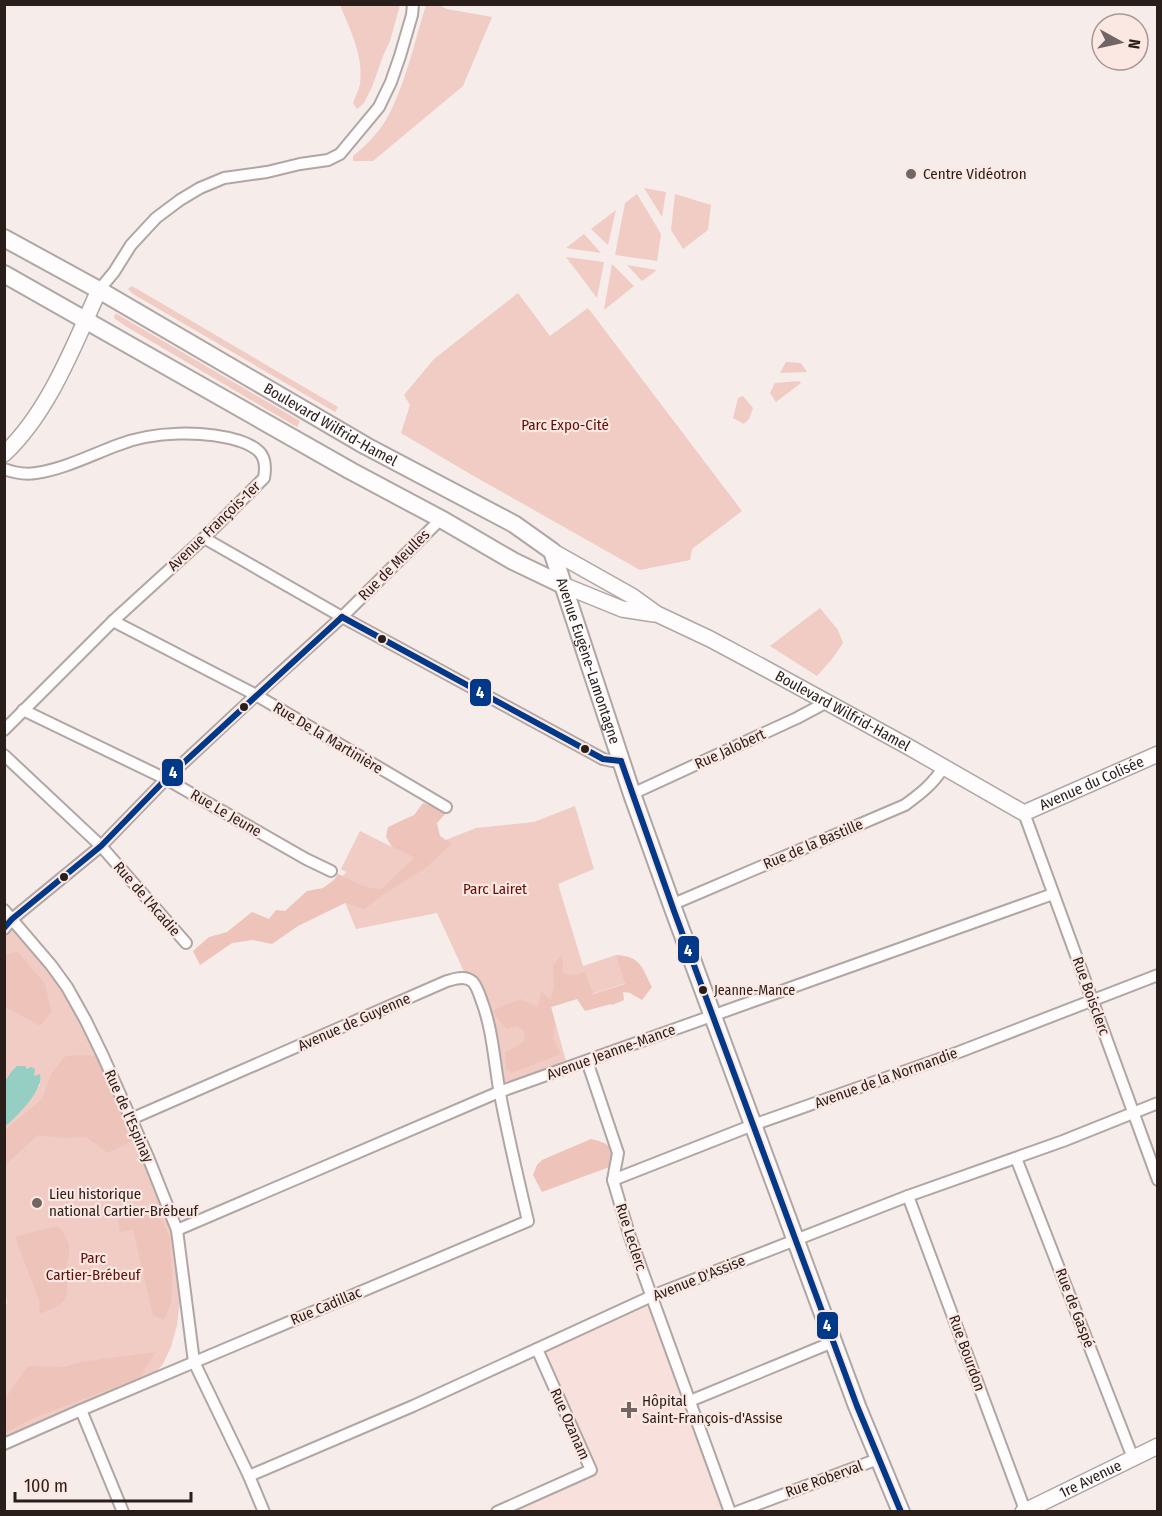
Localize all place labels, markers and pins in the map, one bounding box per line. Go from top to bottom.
place label: Centre Vidéotron [923,165,1027,183]
marker: Centre Vidéotron [904,167,918,181]
unlabelled marker [376,633,388,645]
unlabelled marker [238,701,250,713]
unlabelled marker [579,743,591,755]
unlabelled marker [58,871,70,883]
place label: Jeanne-Mance [714,982,795,999]
marker: Jeanne-Mance [697,984,709,996]
place label: Lieu historique national Cartier-Brébeuf [49,1185,200,1220]
marker: Lieu historique national Cartier-Brébeuf [30,1196,44,1210]
place label: Hôpital Saint-François-d'Assise [642,1392,783,1427]
marker: Hôpital Saint-François-d'Assise [620,1401,638,1419]

